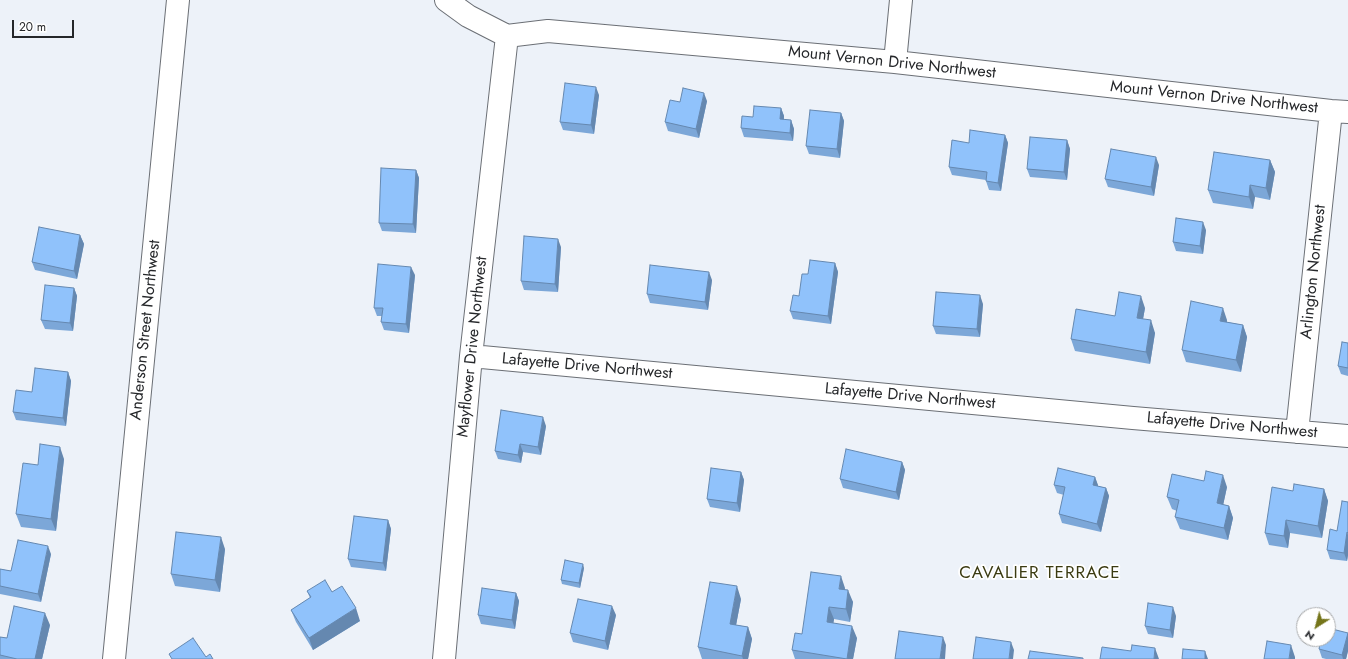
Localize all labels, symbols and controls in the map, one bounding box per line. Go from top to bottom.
scale bar [14,12,76,38]
text: 20 m [19,18,46,36]
street label: Mount Vernon Drive Northwest [787,43,997,83]
street label: Mount Vernon Drive Northwest [1109,78,1319,118]
street label: Arlington Northwest [1297,204,1331,340]
street label: Anderson Street Northwest [127,239,165,421]
street label: Mayflower Drive Northwest [454,256,492,438]
street label: Lafayette Drive Northwest [501,350,673,384]
street label: Lafayette Drive Northwest [824,380,996,414]
street label: Lafayette Drive Northwest [1146,409,1318,443]
district label: CAVALIER TERRACE [959,564,1121,584]
north arrow [1296,607,1336,647]
text: N [1301,627,1318,645]

